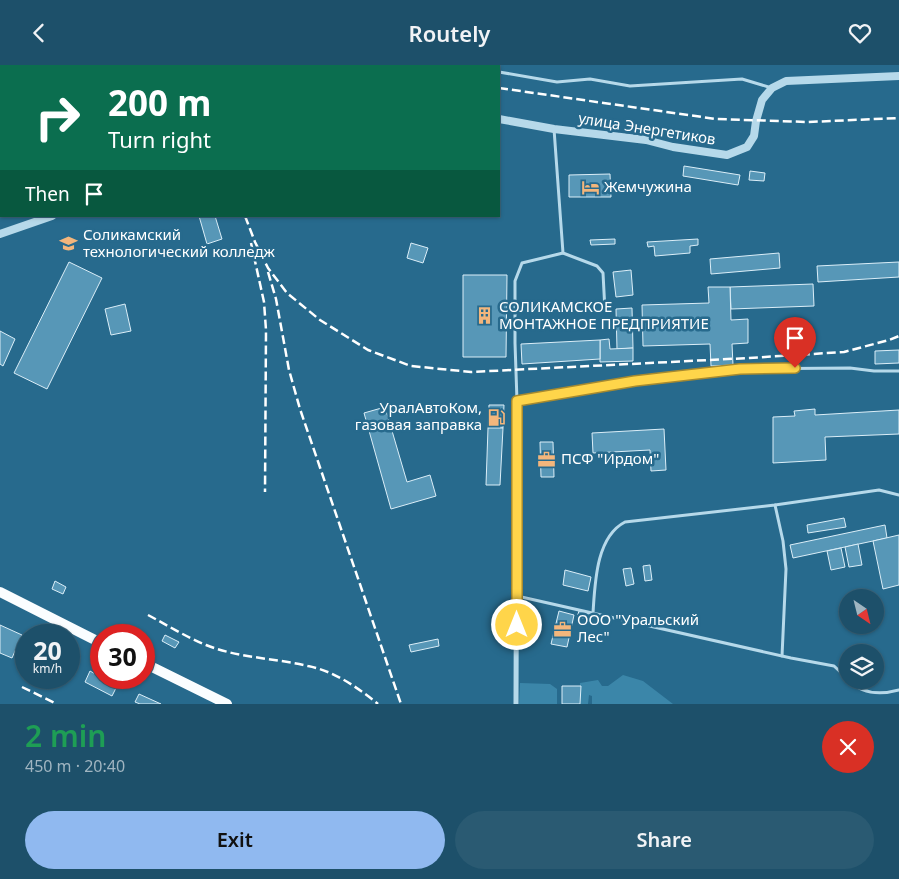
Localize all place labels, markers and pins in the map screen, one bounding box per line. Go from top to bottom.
place label: Жемчужина [604,176,692,196]
hotel icon: Жемчужина [580,177,600,197]
place label: Соликамский технологический колледж [83,224,276,261]
school or university icon: Соликамский технологический колледж [59,234,79,254]
place label: СОЛИКАМСКОЕ МОНТАЖНОЕ ПРЕДПРИЯТИЕ [499,296,709,333]
building icon: СОЛИКАМСКОЕ МОНТАЖНОЕ ПРЕДПРИЯТИЕ [475,306,495,326]
pin [774,317,816,368]
place label: УралАвтоКом, газовая заправка [355,397,482,434]
fuel station icon: УралАвтоКом, газовая заправка [486,407,506,427]
place label: ПСФ "Ирдом" [561,448,659,468]
office icon: ПСФ "Ирдом" [537,449,557,469]
place label: ООО "Уральский Лес" [577,609,699,646]
office icon: ООО "Уральский Лес" [553,619,573,639]

